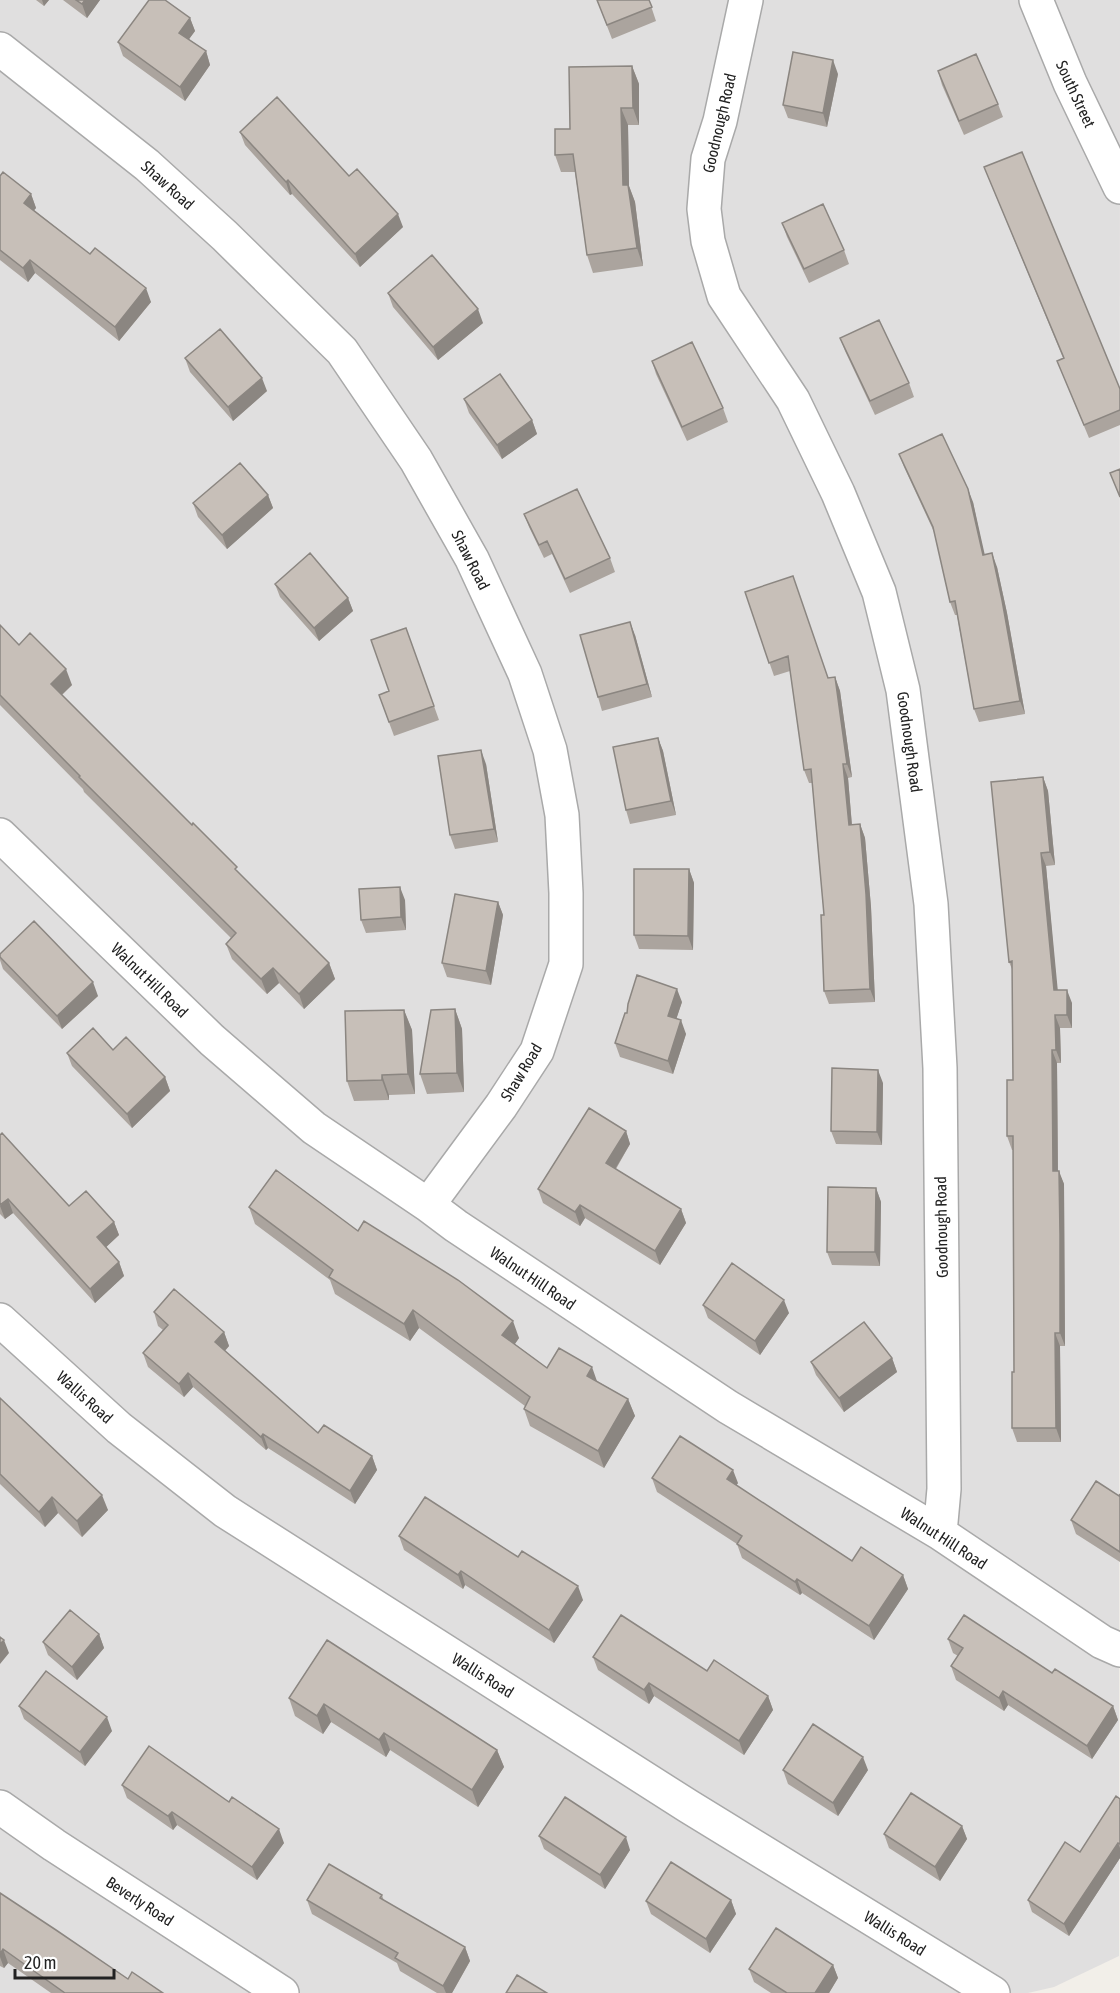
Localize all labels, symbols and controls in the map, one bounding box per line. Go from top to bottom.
street label: South Street [1053,58,1099,131]
street label: Goodnough Road [699,72,740,175]
street label: Shaw Road [138,157,198,213]
street label: Shaw Road [448,527,494,593]
street label: Goodnough Road [893,690,926,794]
street label: Walnut Hill Road [108,939,192,1021]
street label: Shaw Road [497,1040,545,1104]
street label: Goodnough Road [931,1176,952,1278]
street label: Walnut Hill Road [487,1243,579,1313]
street label: Wallis Road [53,1367,117,1427]
street label: Walnut Hill Road [897,1503,991,1573]
street label: Wallis Road [449,1649,517,1701]
street label: Beverly Road [102,1873,177,1930]
street label: Wallis Road [861,1907,929,1959]
scale bar [15,1942,114,1980]
text: 20 m [24,1952,56,1973]

